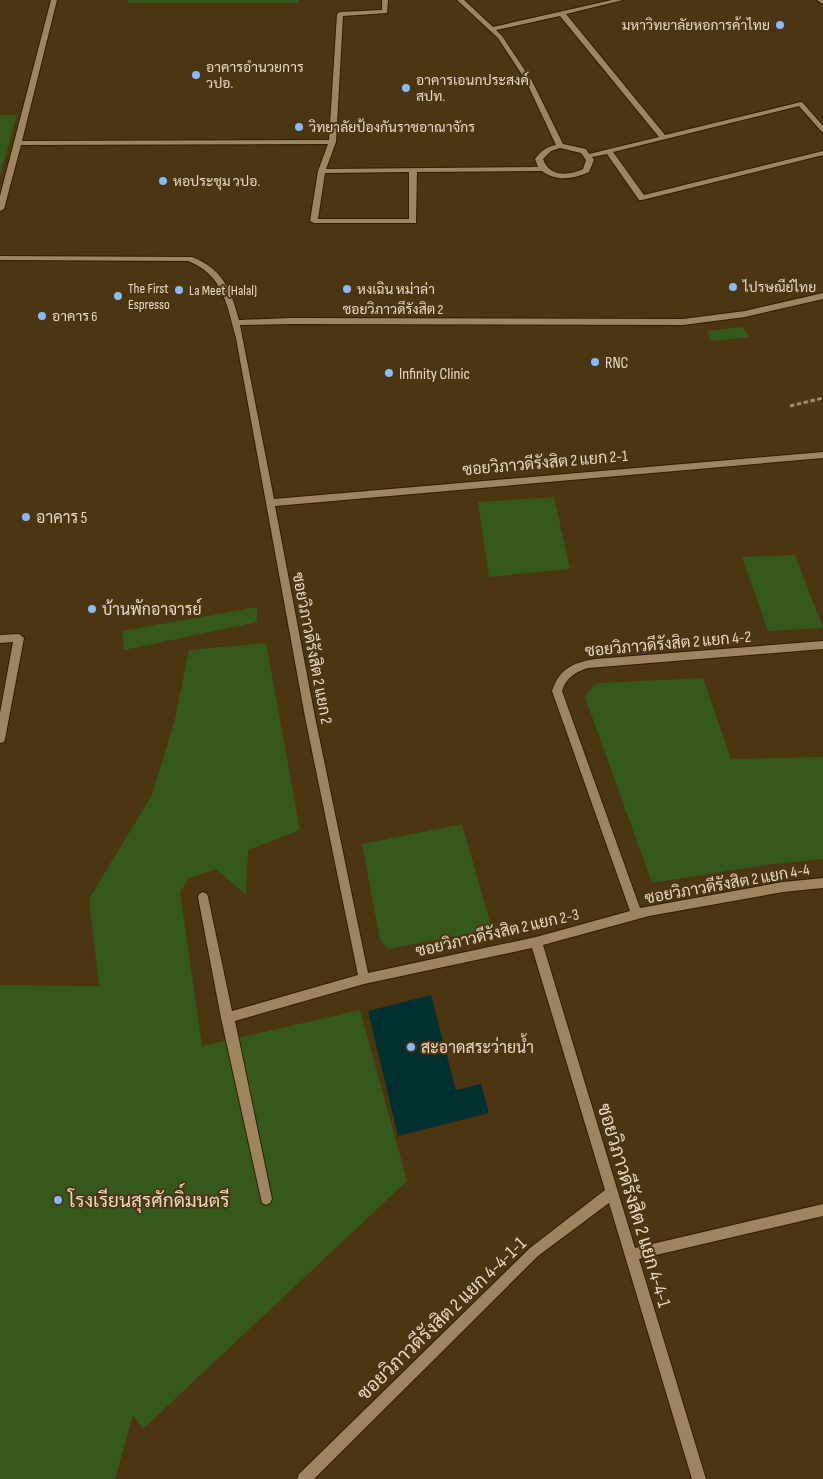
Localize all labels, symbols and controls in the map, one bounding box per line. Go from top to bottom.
place label: มหาวิทยาลัยหอการค้าไทย [622,16,770,34]
marker: มหาวิทยาลัยหอการค้าไทย [774,19,786,31]
place label: อาคารอำนวยการ วปอ. [206,59,304,92]
marker: อาคารอำนวยการ วปอ. [190,69,202,81]
place label: อาคารเอนกประสงค์ สปท. [416,71,529,105]
marker: อาคารเอนกประสงค์ สปท. [400,82,412,94]
place label: วิทยาลัยป้องกันราชอาณาจักร [308,118,475,136]
marker: วิทยาลัยป้องกันราชอาณาจักร [293,121,305,133]
place label: หอประชุม วปอ. [173,173,260,191]
marker: หอประชุม วปอ. [157,175,169,187]
place label: ไปรษณีย์ไทย [742,278,816,296]
place label: The First Espresso [128,280,170,313]
place label: หงเฉิน หม่าล่า [357,281,435,298]
marker: ไปรษณีย์ไทย [727,281,739,293]
place label: La Meet (Halal) [189,282,257,299]
marker: หงเฉิน หม่าล่า [341,283,353,295]
marker: La Meet (Halal) [173,284,185,296]
marker: The First Espresso [112,290,124,302]
street label: ซอยวิภาวดีรังสิต 2 [343,300,444,318]
place label: อาคาร 6 [52,308,97,325]
marker: อาคาร 6 [36,310,48,322]
place label: RNC [605,354,629,373]
marker: RNC [589,356,601,368]
place label: Infinity Clinic [399,365,470,384]
marker: Infinity Clinic [383,367,395,379]
street label: ซอยวิภาวดีรังสิต 2 แยก 2-1 [461,444,629,480]
place label: อาคาร 5 [36,509,87,528]
marker: อาคาร 5 [20,511,32,523]
street label: ซอยวิภาวดีรังสิต 2 แยก 2 [287,570,339,726]
place label: บ้านพักอาจารย์ [102,597,202,620]
marker: บ้านพักอาจารย์ [86,603,98,615]
street label: ซอยวิภาวดีรังสิต 2 แยก 4-2 [584,625,752,661]
street label: ซอยวิภาวดีรังสิต 2 แยก 4-4 [643,858,811,908]
street label: ซอยวิภาวดีรังสิต 2 แยก 2-3 [413,903,581,961]
place label: สะอาดสระว่ายน้ำ [421,1033,534,1058]
marker: สะอาดสระว่ายน้ำ [405,1041,417,1053]
street label: ซอยวิภาวดีรังสิต 2 แยก 4-4-1 [592,1100,678,1310]
place label: โรงเรียนสุรศักดิ์มนตรี [67,1182,229,1213]
marker: โรงเรียนสุรศักดิ์มนตรี [52,1194,64,1206]
street label: ซอยวิภาวดีรังสิต 2 แยก 4-4-1-1 [352,1231,531,1406]

